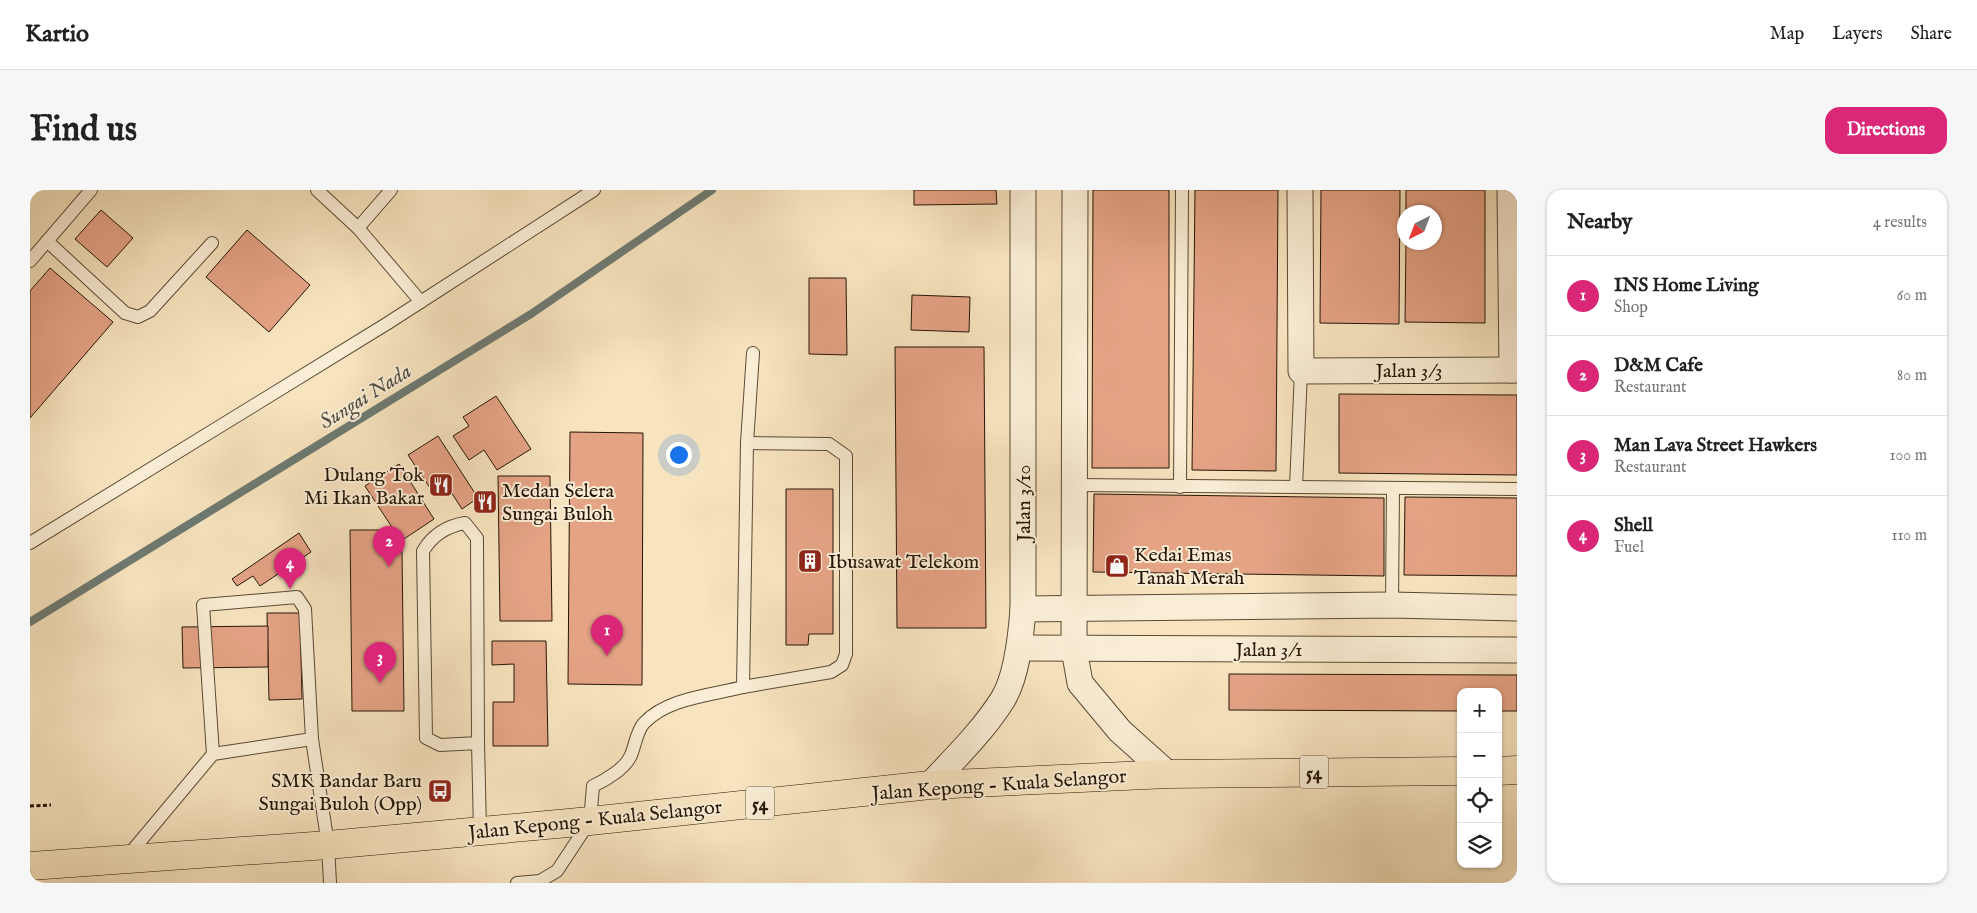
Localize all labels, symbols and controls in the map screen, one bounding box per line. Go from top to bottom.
text: Kartio [25,19,89,50]
text: Map [1770,23,1804,46]
text: Layers [1832,23,1883,46]
text: Share [1911,23,1952,46]
button: Directions [1825,107,1947,154]
text: Find us [30,108,137,153]
north arrow [1397,205,1442,250]
text: Nearby [1567,209,1632,236]
text: 4 results [1873,213,1927,233]
text: INS Home Living [1614,274,1758,298]
text: 1 [1580,286,1586,306]
text: 60 m [1897,286,1927,306]
text: Shop [1614,298,1648,318]
text: D&M Cafe [1614,354,1703,378]
water label: Sungai Nada [315,358,417,436]
street label: Jalan 3/3 [1373,359,1443,384]
text: 2 [1579,366,1587,386]
text: 80 m [1897,366,1927,386]
text: Restaurant [1614,378,1687,398]
text: Man Lava Street Hawkers [1614,434,1817,458]
your location [666,442,692,468]
text: 3 [1580,446,1586,466]
text: 100 m [1890,446,1927,466]
text: Restaurant [1614,458,1687,478]
place label: Dulang Tok Mi Ikan Bakar [304,463,425,511]
street label: Jalan 3/10 [1012,465,1037,543]
restaurant icon: Dulang Tok Mi Ikan Bakar [428,472,454,498]
place label: Medan Selera Sungai Buloh [502,479,614,527]
restaurant icon: Medan Selera Sungai Buloh [472,489,498,515]
text: Shell [1614,514,1653,538]
pin: 2 [373,526,405,567]
text: 4 [1579,526,1587,546]
text: 110 m [1891,526,1927,546]
text: Fuel [1614,538,1644,558]
place label: Kedai Emas Tanah Merah [1134,543,1245,591]
pin: 4 [274,548,306,589]
building icon: Ibusawat Telekom [797,548,823,574]
place label: Ibusawat Telekom [828,550,979,575]
shop icon: Kedai Emas Tanah Merah [1104,553,1130,579]
pin: 1 [591,615,623,656]
street label: Jalan 3/1 [1233,638,1303,663]
pin: 3 [364,642,396,683]
map controls [1457,688,1502,868]
button: + [1457,688,1502,733]
button: − [1457,733,1502,778]
road number: 54 [1300,756,1328,788]
street label: Jalan Kepong - Kuala Selangor [869,764,1128,807]
place label: SMK Bandar Baru Sungai Buloh (Opp) [258,769,422,817]
bus stop icon: SMK Bandar Baru Sungai Buloh (Opp) [427,778,453,804]
button: locate [1457,778,1502,823]
road number: 54 [746,786,774,820]
street label: Jalan Kepong - Kuala Selangor [465,795,724,846]
button: layers [1457,823,1502,868]

